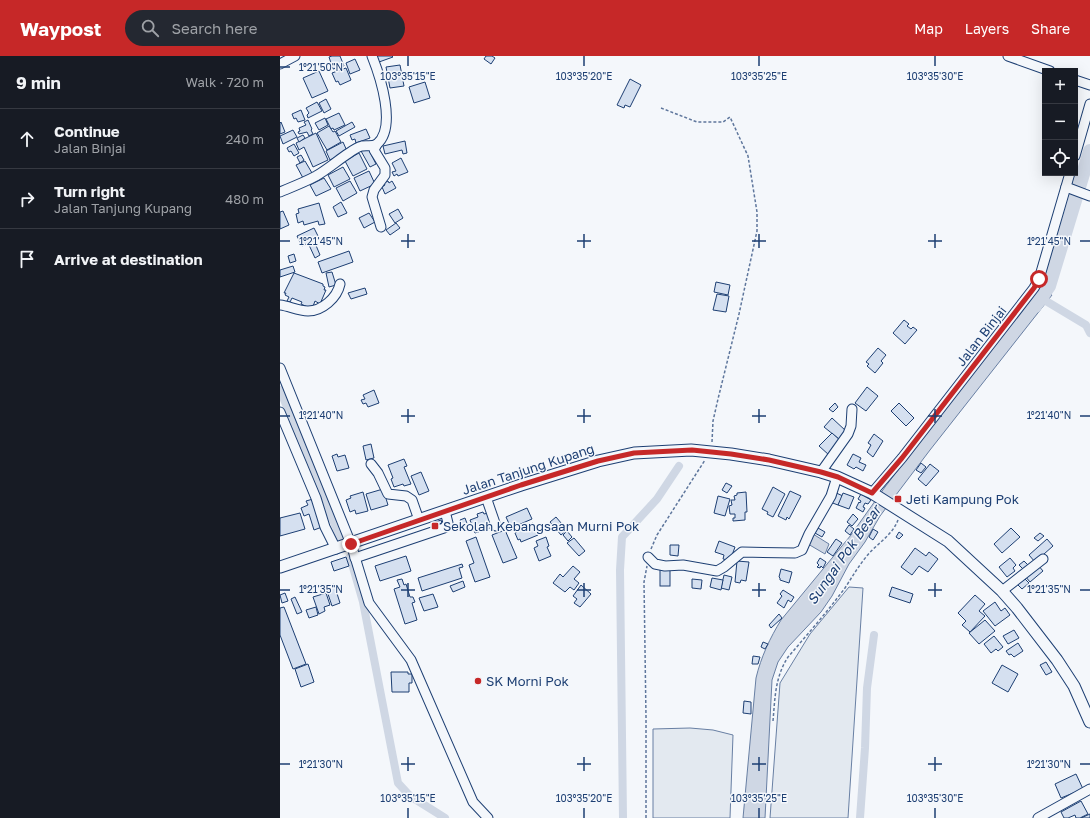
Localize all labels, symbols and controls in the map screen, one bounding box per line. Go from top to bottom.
search box [125,10,405,46]
text: Waypost [20,17,101,40]
icon: search [139,17,161,39]
text: Search here [171,19,257,37]
text: Map [914,20,943,37]
text: Layers [965,20,1009,37]
text: Share [1031,20,1070,37]
text: 1°21'50"N [299,61,343,73]
map controls [1042,68,1078,176]
button: + [1042,68,1078,104]
text: 103°35'15"E [380,70,436,82]
text: 103°35'20"E [556,70,612,82]
text: 103°35'25"E [731,70,787,82]
text: 103°35'30"E [907,70,963,82]
text: 9 min [16,72,61,93]
text: Walk · 720 m [186,74,264,90]
button: − [1042,104,1078,140]
text: Continue [54,122,120,140]
icon: ahead [16,128,38,150]
text: 240 m [226,131,264,147]
text: Jalan Binjai [54,140,126,156]
button: locate [1042,140,1078,176]
text: Turn right [54,182,125,200]
icon: right [16,188,38,210]
text: 480 m [225,191,264,207]
text: Jalan Tanjung Kupang [54,200,192,216]
text: 1°21'45"N [299,235,343,247]
text: 1°21'45"N [1027,235,1071,247]
icon: arrive [16,248,38,270]
text: Arrive at destination [54,250,203,268]
route start [1030,270,1048,288]
street label: Jalan Binjai [953,303,1009,369]
text: 1°21'40"N [299,409,343,421]
text: 1°21'40"N [1027,409,1071,421]
street label: Jalan Tanjung Kupang [460,440,596,498]
place label: Jeti Kampung Pok [906,491,1020,507]
marker: Jeti Kampung Pok [893,494,903,504]
water label: Sungai Pok Besar [803,500,886,607]
place label: Sekolah Kebangsaan Murni Pok [443,518,640,534]
marker: Sekolah Kebangsaan Murni Pok [430,521,440,531]
route end [342,535,360,553]
text: 1°21'35"N [299,583,343,595]
text: 1°21'35"N [1027,583,1071,595]
place label: SK Morni Pok [486,673,570,689]
marker: SK Morni Pok [473,676,483,686]
text: 1°21'30"N [299,758,343,770]
text: 1°21'30"N [1027,758,1071,770]
text: 103°35'15"E [380,792,436,804]
text: 103°35'20"E [556,792,612,804]
text: 103°35'25"E [731,792,787,804]
text: 103°35'30"E [907,792,963,804]

